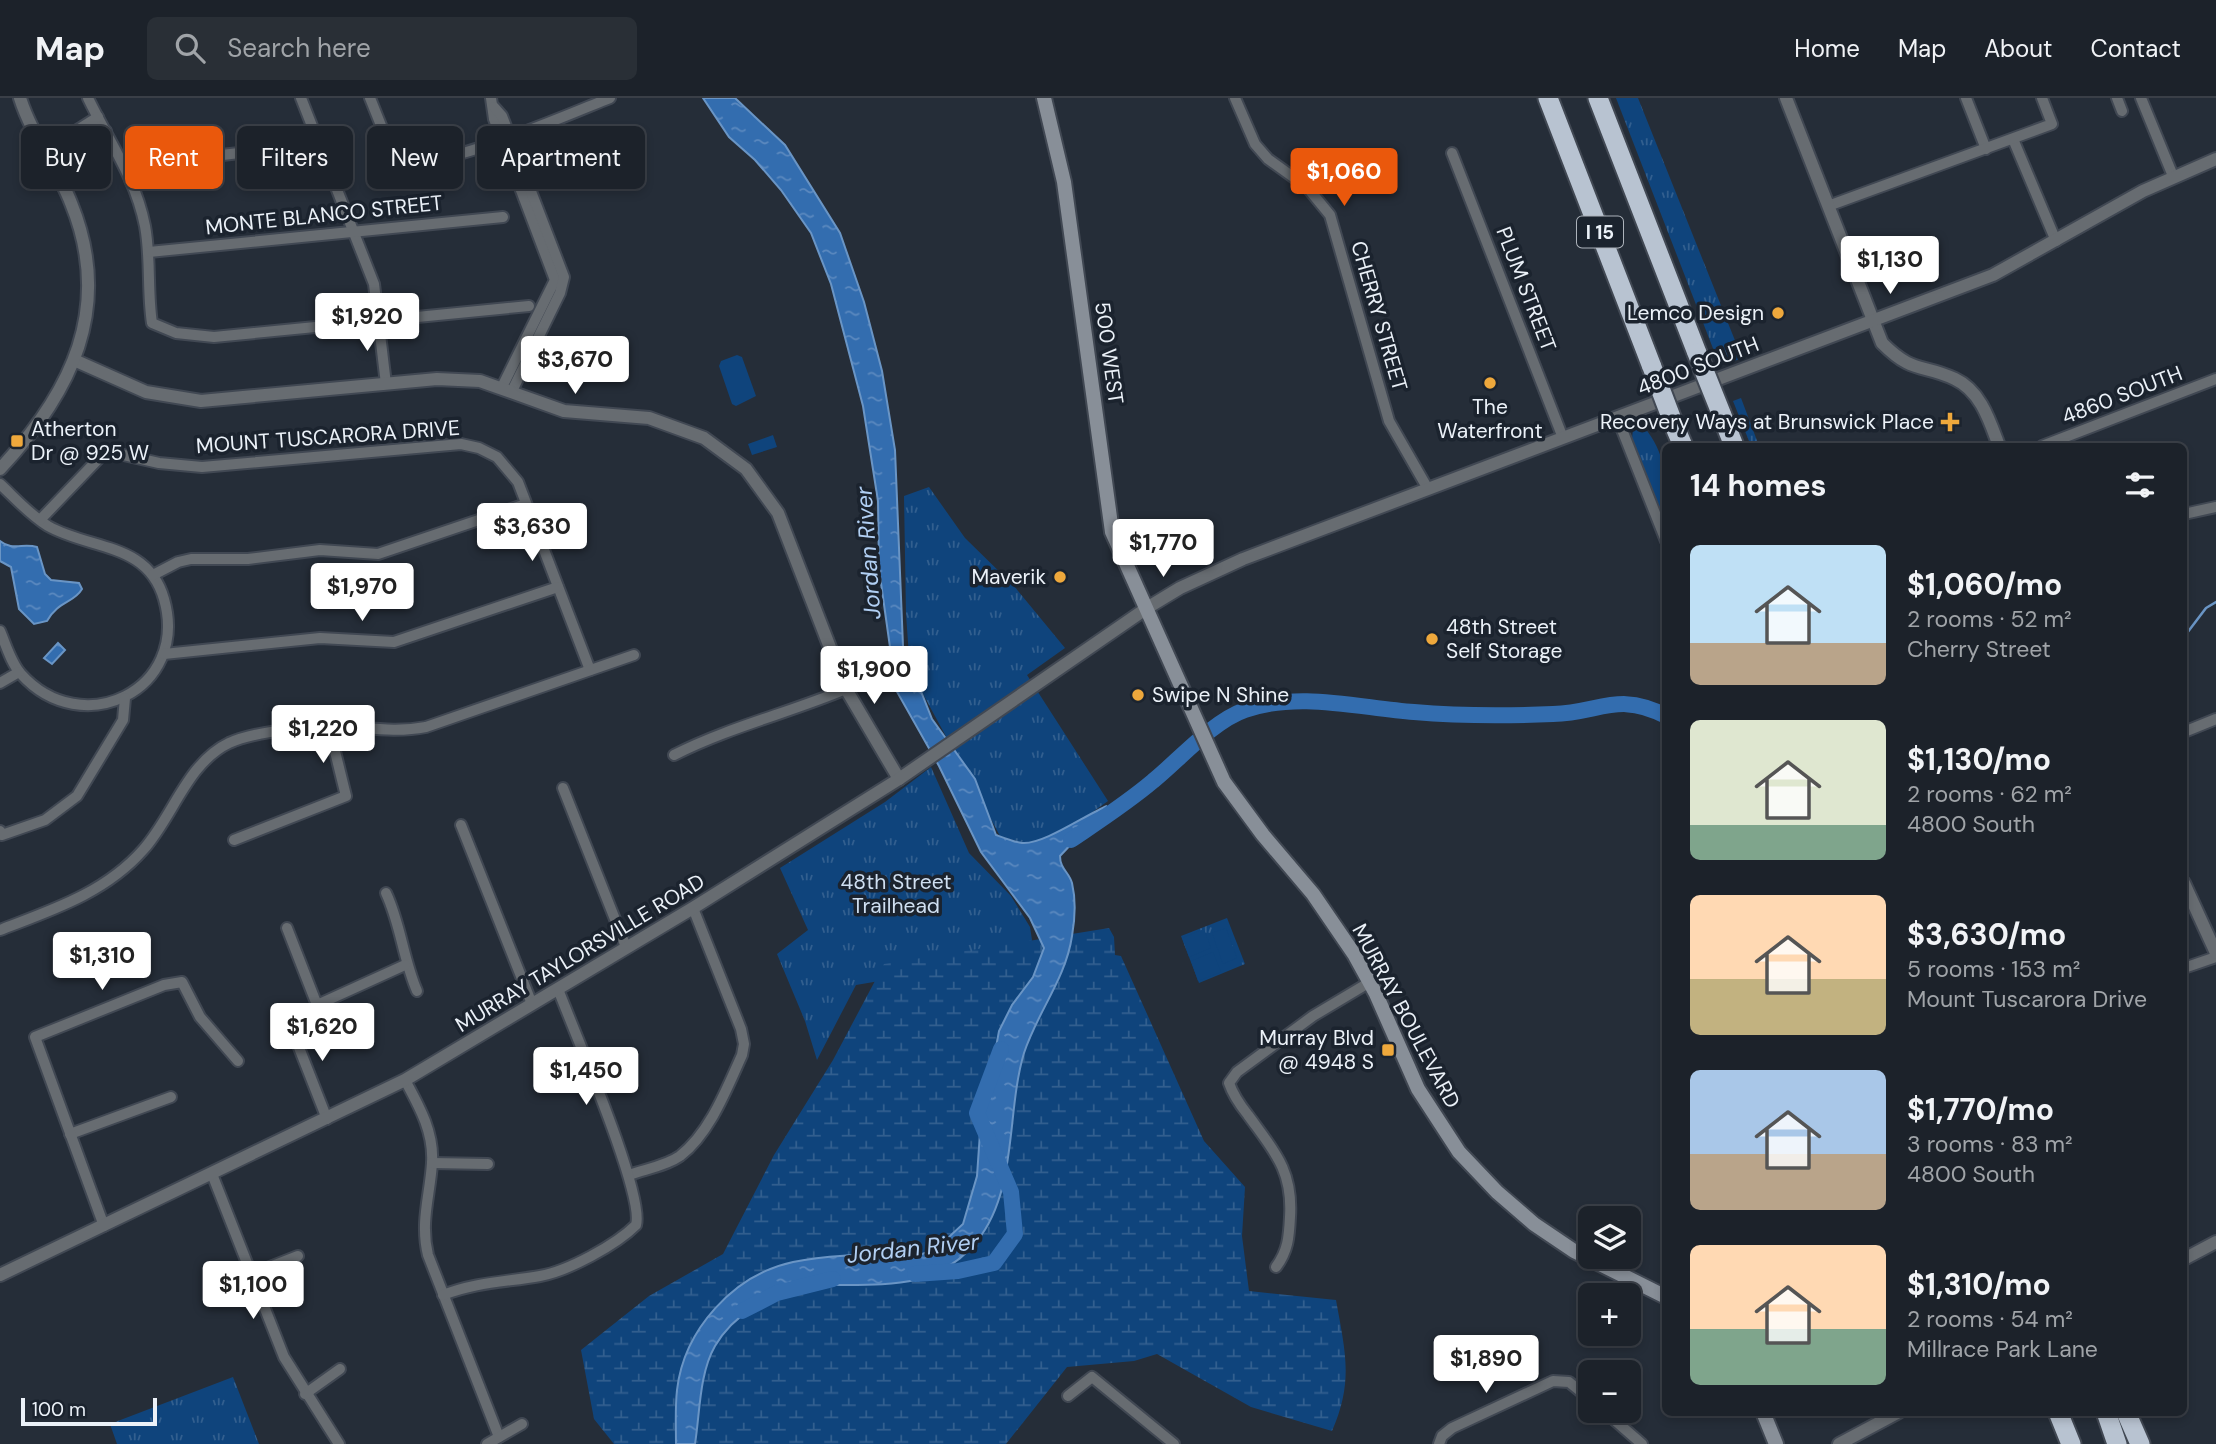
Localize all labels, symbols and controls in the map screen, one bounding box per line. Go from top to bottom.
search box [147,17,637,80]
text: Map [35,27,105,70]
icon: search [171,29,209,67]
text: Search here [227,31,371,65]
text: Home [1794,33,1860,64]
text: Map [1898,33,1946,64]
text: About [1984,33,2053,64]
text: Contact [2091,33,2181,64]
chip: Buy [21,126,111,189]
chip: Rent [125,126,223,189]
chip: Filters [237,126,353,189]
chip: New [367,126,463,189]
chip: Apartment [477,126,645,189]
pin: $1,060 [1287,148,1401,208]
text: $1,060 [1307,156,1381,186]
street label: MONTE BLANCO STREET [204,189,444,241]
road number: I 15 [1577,216,1623,248]
street label: PLUM STREET [1489,223,1563,355]
pin: $1,130 [1833,236,1947,296]
street label: CHERRY STREET [1344,238,1414,395]
text: $1,130 [1857,244,1923,274]
pin: $1,920 [310,294,424,353]
place label: Lemco Design [1627,299,1764,327]
street label: 500 WEST [1088,300,1130,406]
text: $1,920 [331,301,403,331]
marker: Lemco Design [1770,305,1786,321]
street label: 4800 SOUTH [1633,330,1763,402]
pin: $3,670 [518,336,632,396]
text: $3,670 [537,344,613,374]
street label: 4860 SOUTH [2058,359,2186,431]
marker: The Waterfront [1482,375,1498,391]
place label: The Waterfront [1437,393,1543,445]
place label: Recovery Ways at Brunswick Place [1600,408,1934,436]
marker: Recovery Ways at Brunswick Place [1940,412,1960,432]
street label: MOUNT TUSCARORA DRIVE [195,414,461,460]
place label: Atherton Dr @ 925 W [31,415,149,467]
marker: Atherton Dr @ 925 W [9,433,25,449]
text: 14 homes [1690,466,1827,505]
icon: filters [2121,466,2159,504]
water label: Jordan River [848,484,888,620]
pin: $3,630 [475,504,589,563]
text: $3,630 [493,511,571,541]
pin: $1,770 [1106,519,1220,579]
text: $1,770 [1129,527,1197,557]
place label: Maverik [971,563,1046,591]
pin: $1,970 [305,564,419,623]
text: $1,060/mo [1907,565,2062,604]
marker: Maverik [1052,569,1068,585]
text: $1,970 [327,571,397,601]
icon: home [1746,573,1830,657]
text: 2 rooms · 52 m² [1907,604,2072,634]
place label: 48th Street Self Storage [1446,613,1563,665]
marker: 48th Street Self Storage [1424,631,1440,647]
text: Cherry Street [1907,634,2051,664]
pin: $1,900 [817,646,931,706]
text: $1,900 [837,654,911,684]
place label: Swipe N Shine [1152,681,1289,709]
marker: Swipe N Shine [1130,687,1146,703]
pin: $1,220 [266,706,380,765]
text: $1,220 [288,713,358,743]
text: $1,130/mo [1907,740,2051,779]
icon: home [1746,748,1830,832]
text: 2 rooms · 62 m² [1907,779,2072,809]
text: 4800 South [1907,809,2035,839]
street label: MURRAY TAYLORSVILLE ROAD [450,867,710,1039]
park label: 48th Street Trailhead [841,868,951,920]
text: $3,630/mo [1907,915,2066,954]
street label: MURRAY BOULEVARD [1346,919,1466,1113]
icon: home [1746,923,1830,1007]
pin: $1,310 [45,932,159,992]
text: $1,310 [69,940,135,970]
text: 5 rooms · 153 m² [1907,954,2080,984]
text: Mount Tuscarora Drive [1907,984,2147,1014]
pin: $1,620 [265,1004,379,1063]
text: $1,620 [286,1011,358,1041]
place label: Murray Blvd @ 4948 S [1259,1024,1374,1076]
marker: Murray Blvd @ 4948 S [1380,1042,1396,1058]
pin: $1,450 [529,1048,643,1107]
text: $1,450 [549,1055,623,1085]
text: $1,770/mo [1907,1090,2054,1129]
icon: home [1746,1098,1830,1182]
text: 3 rooms · 83 m² [1907,1129,2073,1159]
text: 4800 South [1907,1159,2035,1189]
map controls [1578,1206,1641,1423]
button: layers [1578,1206,1641,1269]
water label: Jordan River [845,1226,982,1270]
pin: $1,100 [196,1262,310,1321]
text: $1,310/mo [1907,1265,2051,1304]
text: $1,100 [219,1269,287,1299]
icon: home [1746,1273,1830,1357]
button: + [1578,1283,1641,1346]
text: 2 rooms · 54 m² [1907,1304,2073,1334]
text: Millrace Park Lane [1907,1334,2098,1364]
pin: $1,890 [1429,1336,1543,1395]
text: $1,890 [1450,1343,1522,1373]
button: − [1578,1360,1641,1423]
scale bar [21,1395,158,1427]
text: 100 m [32,1397,86,1422]

